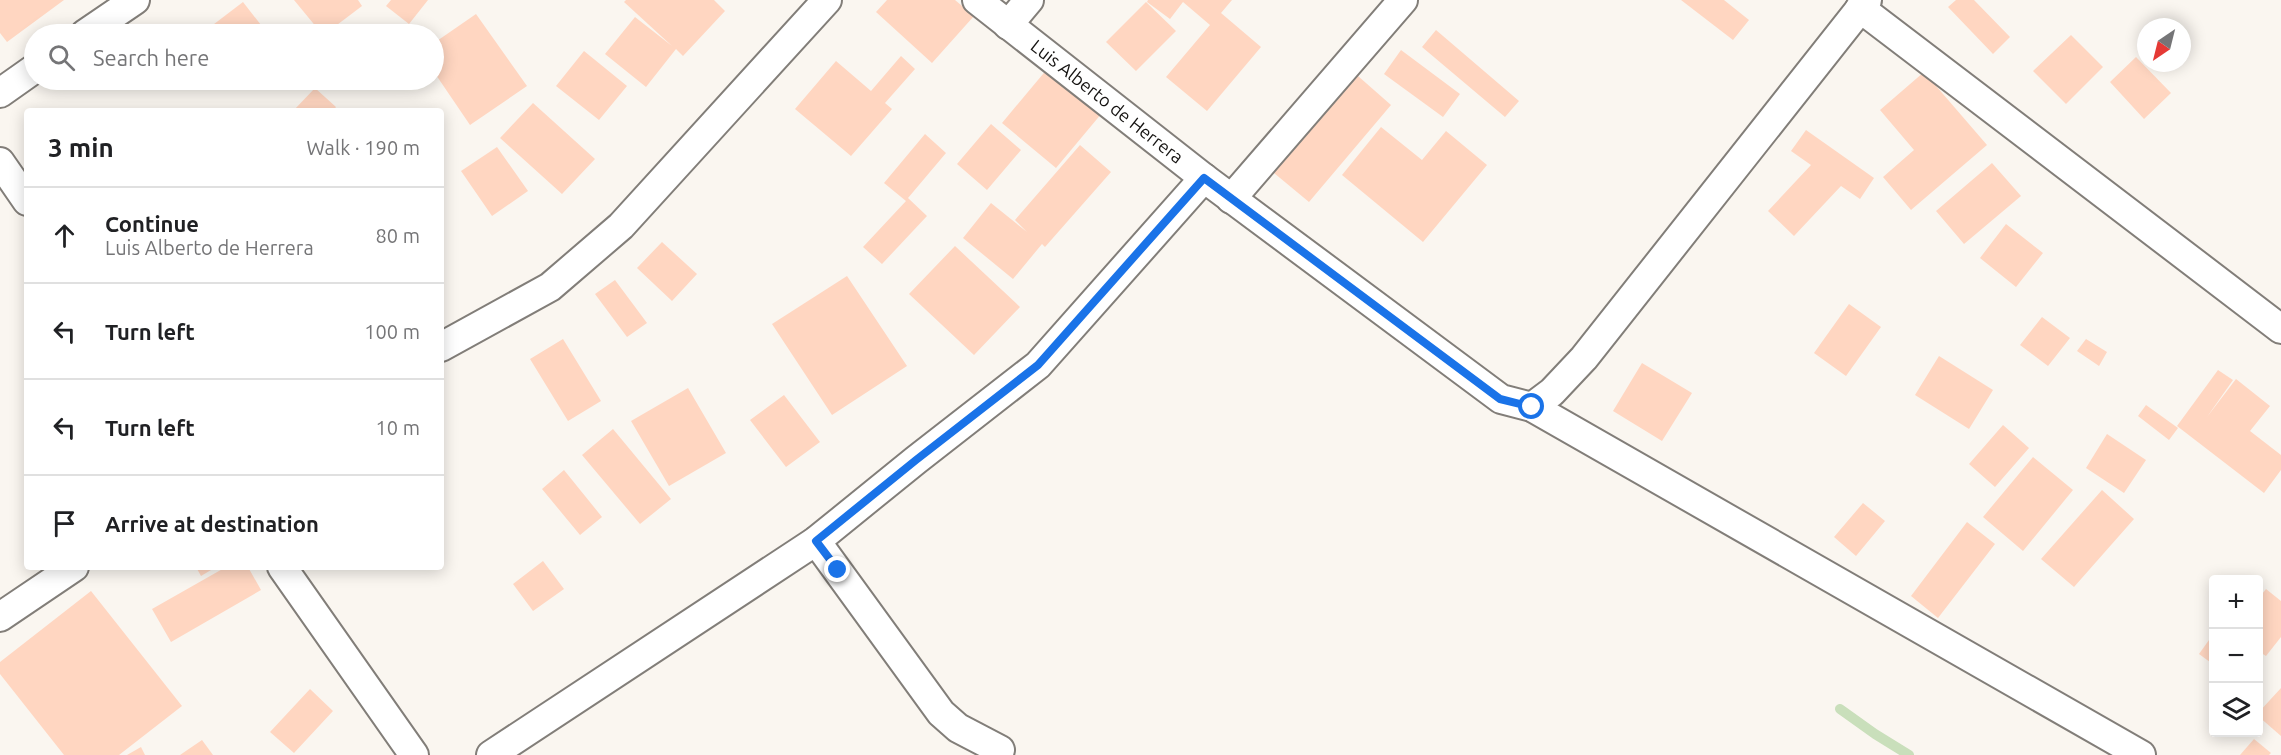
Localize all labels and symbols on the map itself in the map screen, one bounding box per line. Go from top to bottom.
north arrow [2137,18,2191,72]
street label: Luis Alberto de Herrera [1027,35,1188,167]
route start [1518,393,1544,419]
route end [824,556,850,582]

